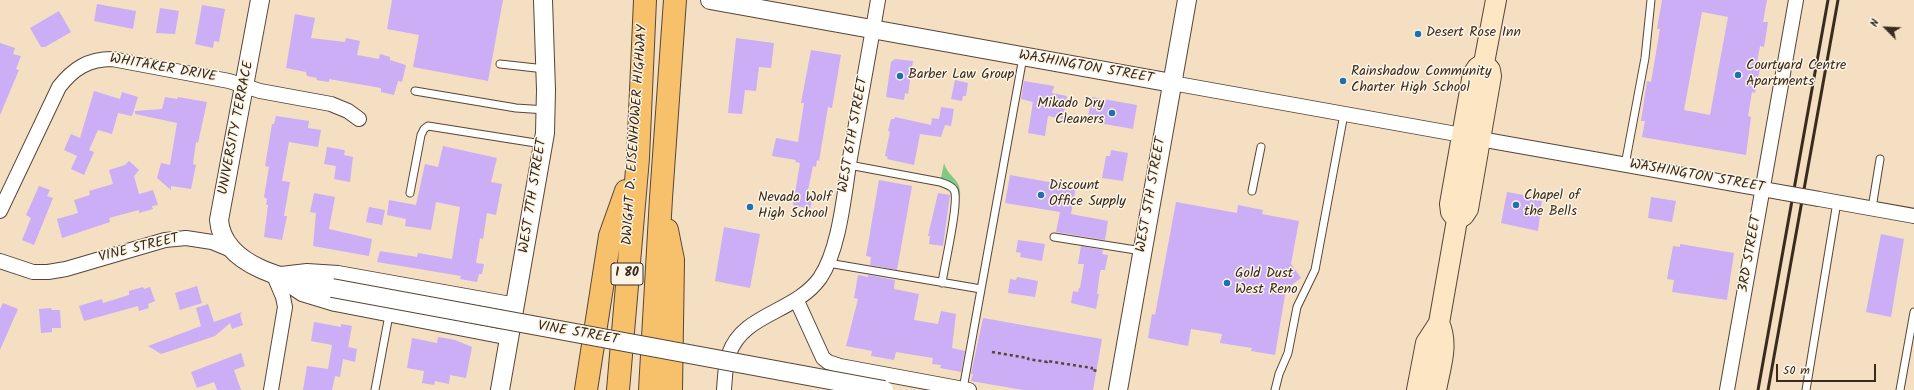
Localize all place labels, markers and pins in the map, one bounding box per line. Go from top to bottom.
place label: Desert Rose Inn [1426,26,1521,42]
marker: Desert Rose Inn [1413,29,1423,39]
place label: Courtyard Centre Apartments [1746,59,1846,92]
place label: Rainshadow Community Charter High School [1351,65,1491,98]
place label: Barber Law Group [908,68,1014,84]
marker: Courtyard Centre Apartments [1733,70,1743,80]
marker: Barber Law Group [895,71,905,81]
marker: Rainshadow Community Charter High School [1338,76,1348,86]
place label: Mikado Dry Cleaners [1037,97,1104,130]
marker: Mikado Dry Cleaners [1107,108,1117,118]
place label: Discount Office Supply [1049,179,1126,212]
place label: Chapel of the Bells [1524,189,1580,222]
marker: Discount Office Supply [1036,190,1046,200]
place label: Nevada Wolf High School [758,191,831,224]
marker: Chapel of the Bells [1511,200,1521,210]
marker: Nevada Wolf High School [745,202,755,212]
place label: Gold Dust West Reno [1235,267,1298,300]
marker: Gold Dust West Reno [1222,278,1232,288]

